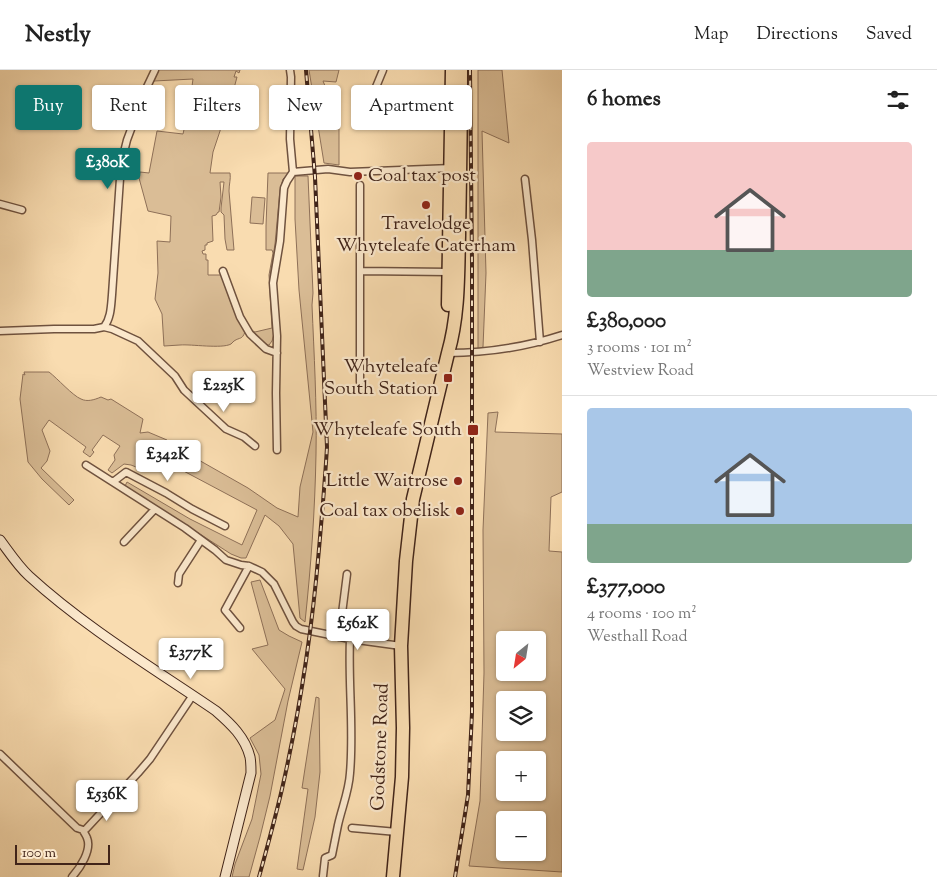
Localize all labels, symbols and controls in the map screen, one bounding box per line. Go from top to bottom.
text: Nestly [25,18,91,52]
text: Map [694,22,729,48]
text: Directions [757,22,838,48]
text: Saved [866,22,912,48]
chip: Buy [15,85,82,130]
chip: Rent [92,85,165,130]
chip: Filters [175,85,259,130]
chip: New [269,85,341,130]
chip: Apartment [351,85,472,130]
text: 6 homes [587,85,661,115]
icon: filters [884,86,912,114]
pin: £380K [73,148,143,190]
text: £380K [86,152,130,175]
place label: Coal tax post [368,163,476,190]
marker: Coal tax post [352,170,364,182]
icon: home [705,175,795,265]
marker: Travelodge Whyteleafe Caterham [420,199,432,211]
place label: Travelodge Whyteleafe Caterham [336,211,516,260]
text: £380,000 [587,307,666,337]
text: 3 rooms · 101 m² [587,337,692,360]
place label: Whyteleafe South Station [324,354,438,403]
text: Westview Road [587,360,694,383]
pin: £225K [189,370,259,413]
marker: Whyteleafe South Station [442,372,454,384]
text: £225K [204,375,244,398]
place label: Whyteleafe South [313,417,462,444]
marker: Whyteleafe South [466,423,480,437]
pin: £342K [133,440,203,482]
icon: home [705,440,795,530]
text: £342K [147,444,189,467]
place label: Little Waitrose [326,468,448,495]
marker: Little Waitrose [452,475,464,487]
place label: Coal tax obelisk [319,498,451,525]
marker: Coal tax obelisk [454,505,466,517]
text: £377,000 [587,573,665,603]
text: 4 rooms · 100 m² [587,603,697,626]
pin: £562K [323,608,393,651]
text: £562K [337,613,379,636]
text: Westhall Road [587,626,688,649]
north arrow [496,631,546,681]
map controls [496,631,546,861]
pin: £377K [156,638,226,680]
text: £377K [170,642,213,665]
street label: Godstone Road [365,682,397,811]
button: layers [496,691,546,741]
button: + [496,751,546,801]
pin: £536K [72,780,142,822]
text: £536K [87,784,127,807]
button: − [496,811,546,861]
scale bar [15,842,110,865]
text: 100 m [22,844,56,864]

